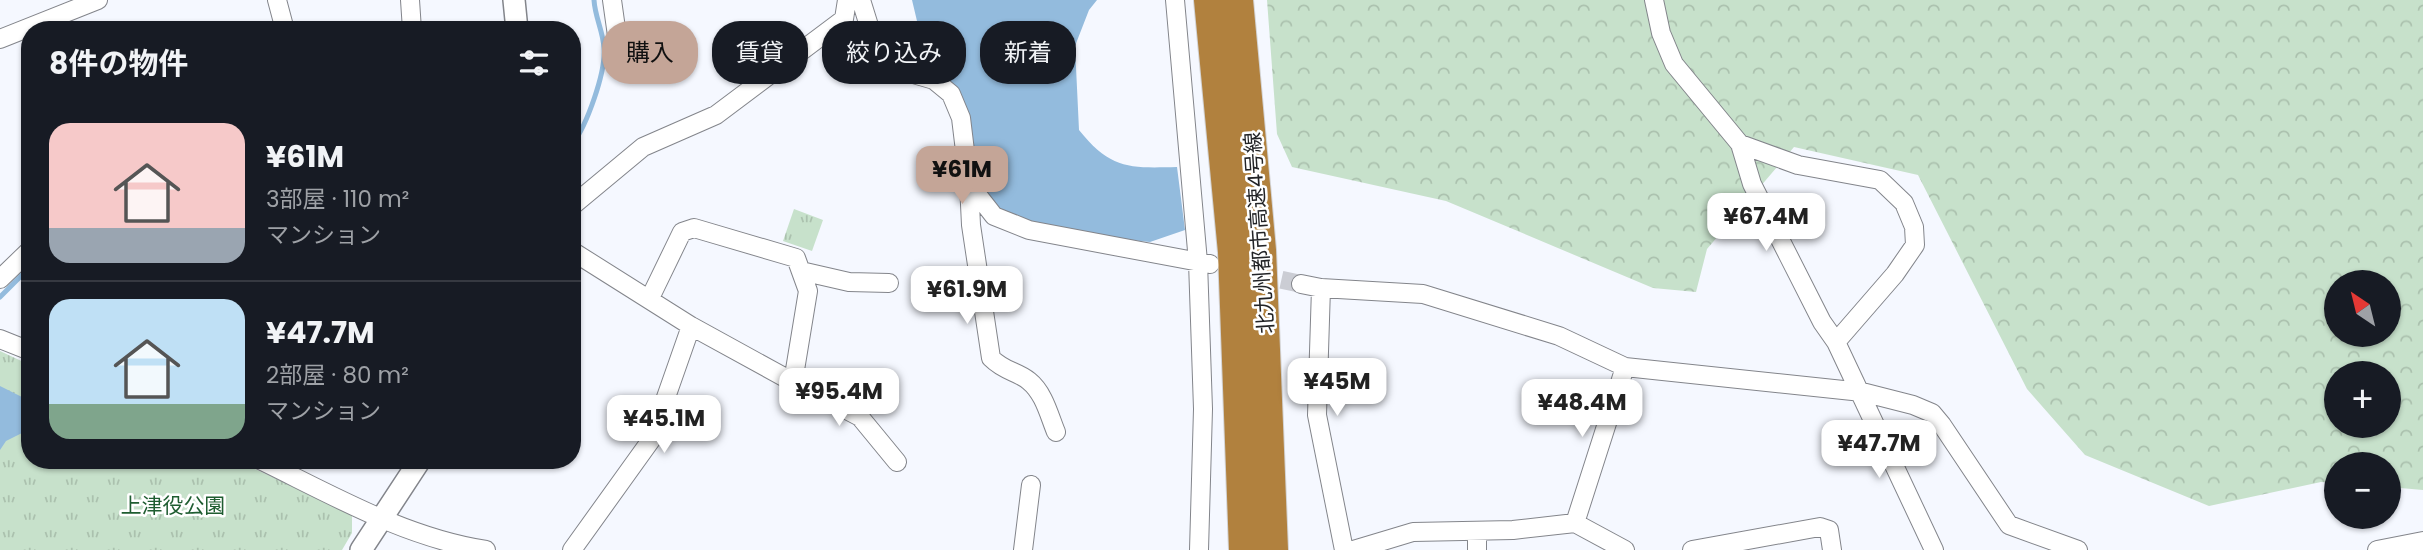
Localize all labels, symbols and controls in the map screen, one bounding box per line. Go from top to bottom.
chip: 購入 [602,21,698,84]
chip: 賃貸 [712,21,808,84]
chip: 絞り込み [822,21,966,84]
chip: 新着 [980,21,1076,84]
text: 8件の物件 [49,42,188,85]
icon: filters [515,44,553,82]
street label: 北九州都市高速4号線 [1237,131,1281,335]
text: ¥61M [266,135,344,178]
pin: ¥61M [921,146,1003,206]
icon: home [105,151,189,235]
text: ¥61M [932,153,992,185]
text: 3部屋 · 110 m² [266,183,409,215]
pin: ¥67.4M [1709,194,1823,253]
text: ¥67.4M [1723,200,1809,232]
text: マンション [266,219,381,251]
pin: ¥61.9M [910,266,1024,326]
north arrow [2324,270,2401,346]
map controls [2324,270,2401,529]
text: ¥61.9M [927,273,1007,305]
text: ¥47.7M [266,311,375,354]
icon: home [105,327,189,411]
pin: ¥45M [1296,358,1378,418]
text: 2部屋 · 80 m² [266,359,409,391]
button: + [2324,361,2401,438]
text: ¥45M [1303,365,1371,397]
pin: ¥95.4M [782,368,896,428]
text: ¥95.4M [795,375,883,407]
pin: ¥48.4M [1525,380,1639,439]
text: ¥48.4M [1537,386,1627,418]
text: マンション [266,395,381,427]
pin: ¥45.1M [607,396,721,455]
text: ¥45.1M [623,402,705,434]
pin: ¥47.7M [1822,420,1936,480]
text: ¥47.7M [1837,427,1921,459]
button: − [2324,452,2401,529]
park label: 上津役公園 [121,491,226,520]

